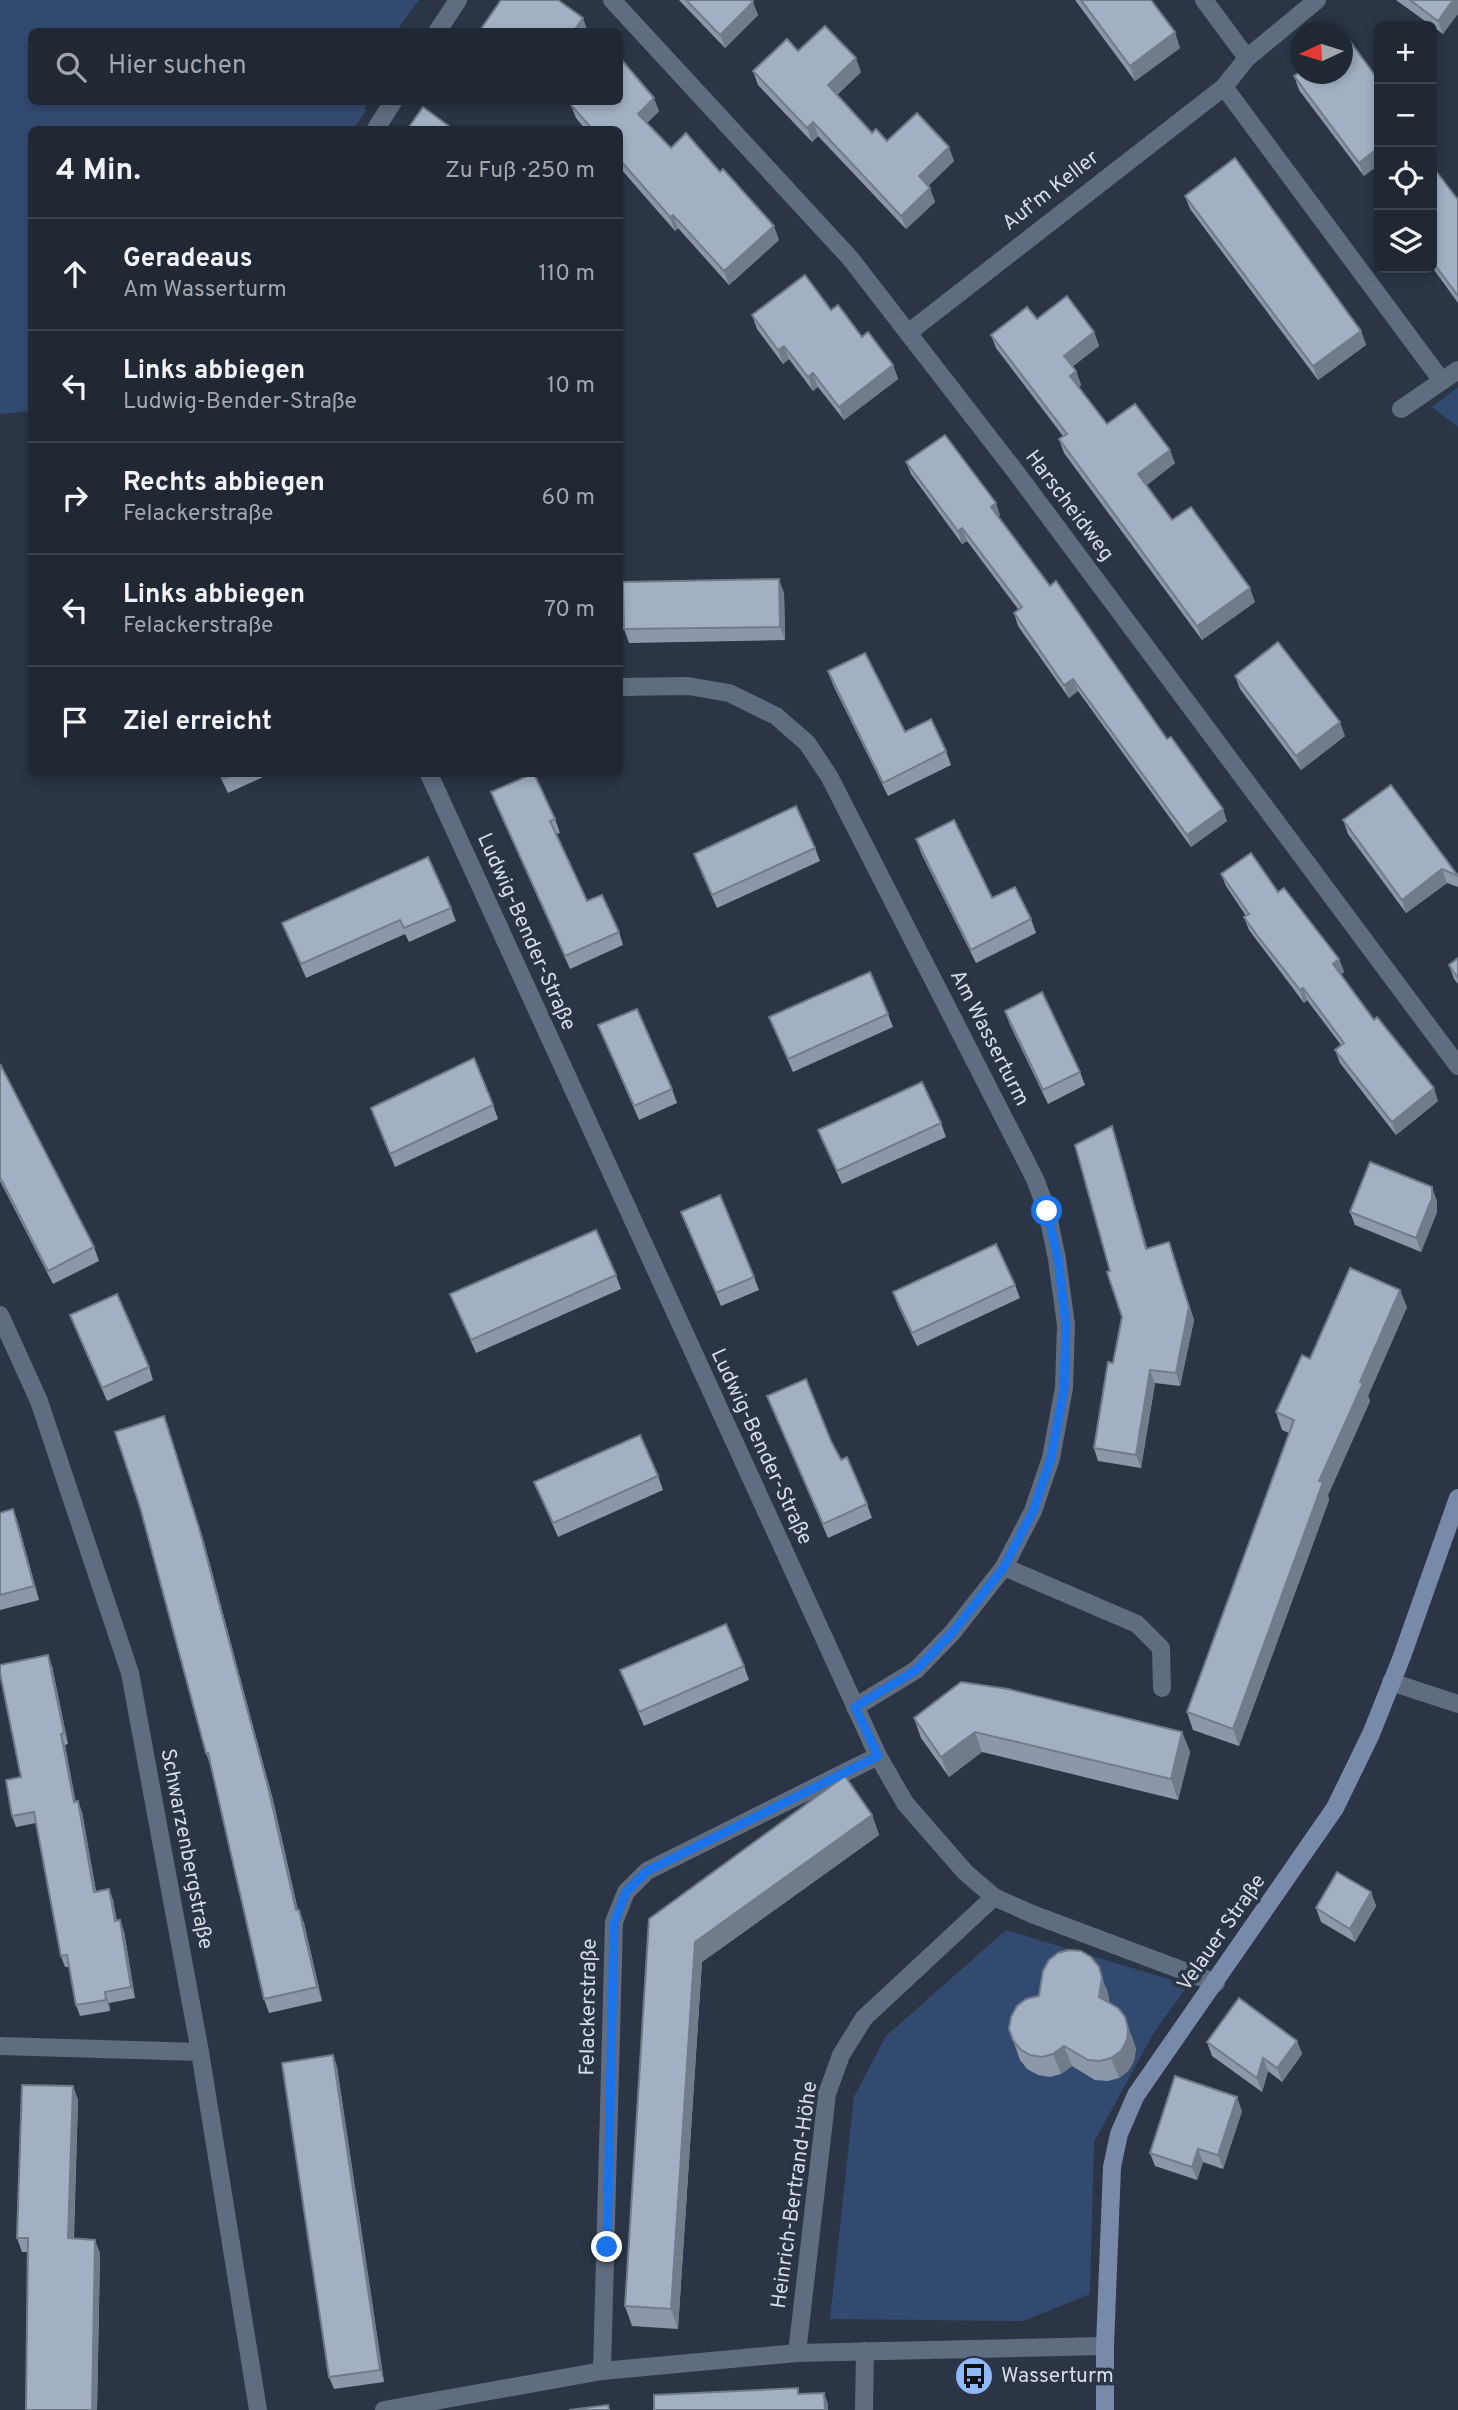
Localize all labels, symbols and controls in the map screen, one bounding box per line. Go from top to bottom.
north arrow [1290,21,1353,84]
map controls [1374,21,1437,273]
button: + [1374,21,1437,84]
search box [28,28,623,105]
icon: search [52,48,90,86]
text: Hier suchen [108,50,247,83]
button: − [1374,84,1437,147]
street label: Auf'm Keller [997,145,1105,237]
button: locate [1374,147,1437,210]
text: 4 Min. [56,153,141,190]
text: Zu Fuß · 250 m [445,157,595,186]
button: layers [1374,210,1437,273]
text: Geradeaus [123,243,252,276]
icon: ahead [56,255,94,293]
text: 110 m [538,260,595,289]
text: Am Wasserturm [123,276,287,305]
text: Links abbiegen [123,355,305,388]
icon: left [56,367,94,405]
text: 10 m [547,372,595,401]
text: Ludwig-Bender-Straße [123,388,357,417]
street label: Harscheidweg [1018,445,1120,567]
text: Rechts abbiegen [123,467,325,500]
icon: right [56,479,94,517]
text: 60 m [542,484,595,513]
text: Felackerstraße [123,500,273,529]
text: Links abbiegen [123,579,305,612]
icon: left [56,591,94,629]
text: 70 m [544,596,595,625]
text: Felackerstraße [123,612,273,641]
icon: arrive [56,703,94,741]
text: Ziel erreicht [123,706,272,739]
street label: Ludwig-Bender-Straße [470,829,582,1035]
street label: Am Wasserturm [943,965,1035,1111]
route start [1031,1195,1062,1226]
street label: Ludwig-Bender-Straße [704,1345,818,1549]
street label: Schwarzenbergstraße [153,1746,219,1952]
street label: Velauer Straße [1172,1869,1272,1997]
street label: Felackerstraße [574,1938,604,2076]
street label: Heinrich-Bertrand-Höhe [766,2080,824,2310]
route end [591,2231,622,2262]
bus stop icon: Wasserturm [953,2355,995,2397]
place label: Wasserturm [1001,2363,1114,2390]

